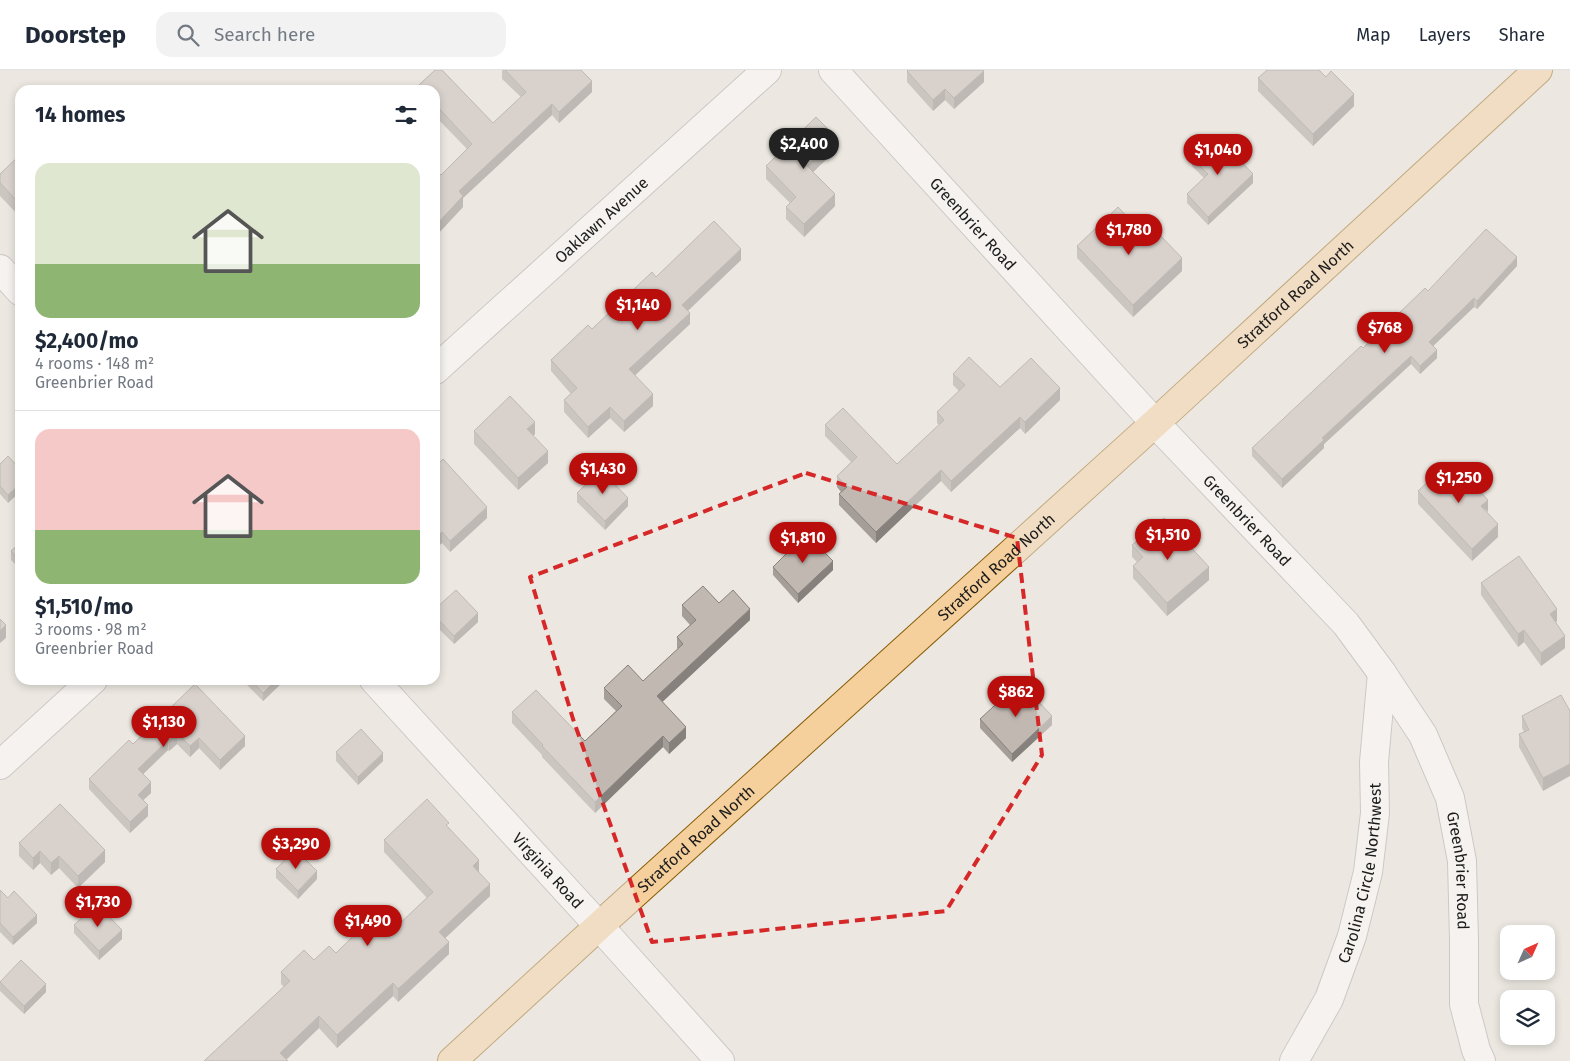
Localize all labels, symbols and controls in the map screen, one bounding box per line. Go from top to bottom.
search box [156,12,506,57]
text: Doorstep [25,21,126,49]
icon: search [174,21,202,49]
text: Search here [214,23,315,46]
text: Map [1356,24,1391,46]
text: Layers [1419,24,1471,46]
text: Share [1499,24,1545,46]
icon: filters [392,101,420,129]
text: 14 homes [35,102,125,128]
pin: $2,400 [763,128,845,170]
text: $2,400 [780,134,828,153]
pin: $1,040 [1177,134,1259,176]
text: $1,040 [1194,140,1242,159]
street label: Oaklawn Avenue [551,173,652,267]
street label: Greenbrier Road [926,174,1020,274]
icon: home [183,196,273,286]
pin: $1,780 [1088,214,1170,256]
text: $1,780 [1106,220,1152,239]
street label: Stratford Road North [1233,236,1358,353]
pin: $1,140 [597,288,679,331]
text: $1,140 [616,295,660,314]
pin: $768 [1355,312,1415,354]
text: $768 [1368,318,1402,337]
text: $2,400/mo [35,328,139,354]
text: 4 rooms · 148 m² [35,354,154,373]
text: Greenbrier Road [35,373,154,392]
pin: $1,430 [562,452,644,495]
text: $1,430 [580,459,626,478]
icon: home [183,461,273,551]
pin: $1,250 [1418,462,1500,504]
text: $1,250 [1436,468,1482,487]
street label: Greenbrier Road [1199,471,1295,570]
street label: Stratford Road North [934,509,1059,625]
pin: $1,510 [1127,518,1209,561]
pin: $1,810 [762,522,844,564]
text: $1,510 [1146,525,1190,544]
text: $1,810 [780,528,826,547]
text: $1,510/mo [35,594,133,620]
text: 3 rooms · 98 m² [35,620,147,639]
text: Greenbrier Road [35,639,154,658]
pin: $862 [986,676,1046,718]
text: $862 [998,682,1034,701]
pin: $1,130 [123,706,205,748]
text: $1,130 [143,712,185,731]
street label: Stratford Road North [633,781,759,897]
street label: Carolina Circle Northwest [1334,782,1385,966]
street label: Greenbrier Road [1443,810,1473,930]
pin: $3,290 [255,828,337,870]
street label: Virginia Road [508,829,587,913]
text: $3,290 [272,834,320,853]
pin: $1,730 [57,886,139,928]
text: $1,730 [76,892,120,911]
pin: $1,490 [327,904,409,947]
text: $1,490 [345,911,391,930]
north arrow [1500,925,1555,980]
map controls [1500,925,1555,1045]
button: layers [1500,990,1555,1045]

